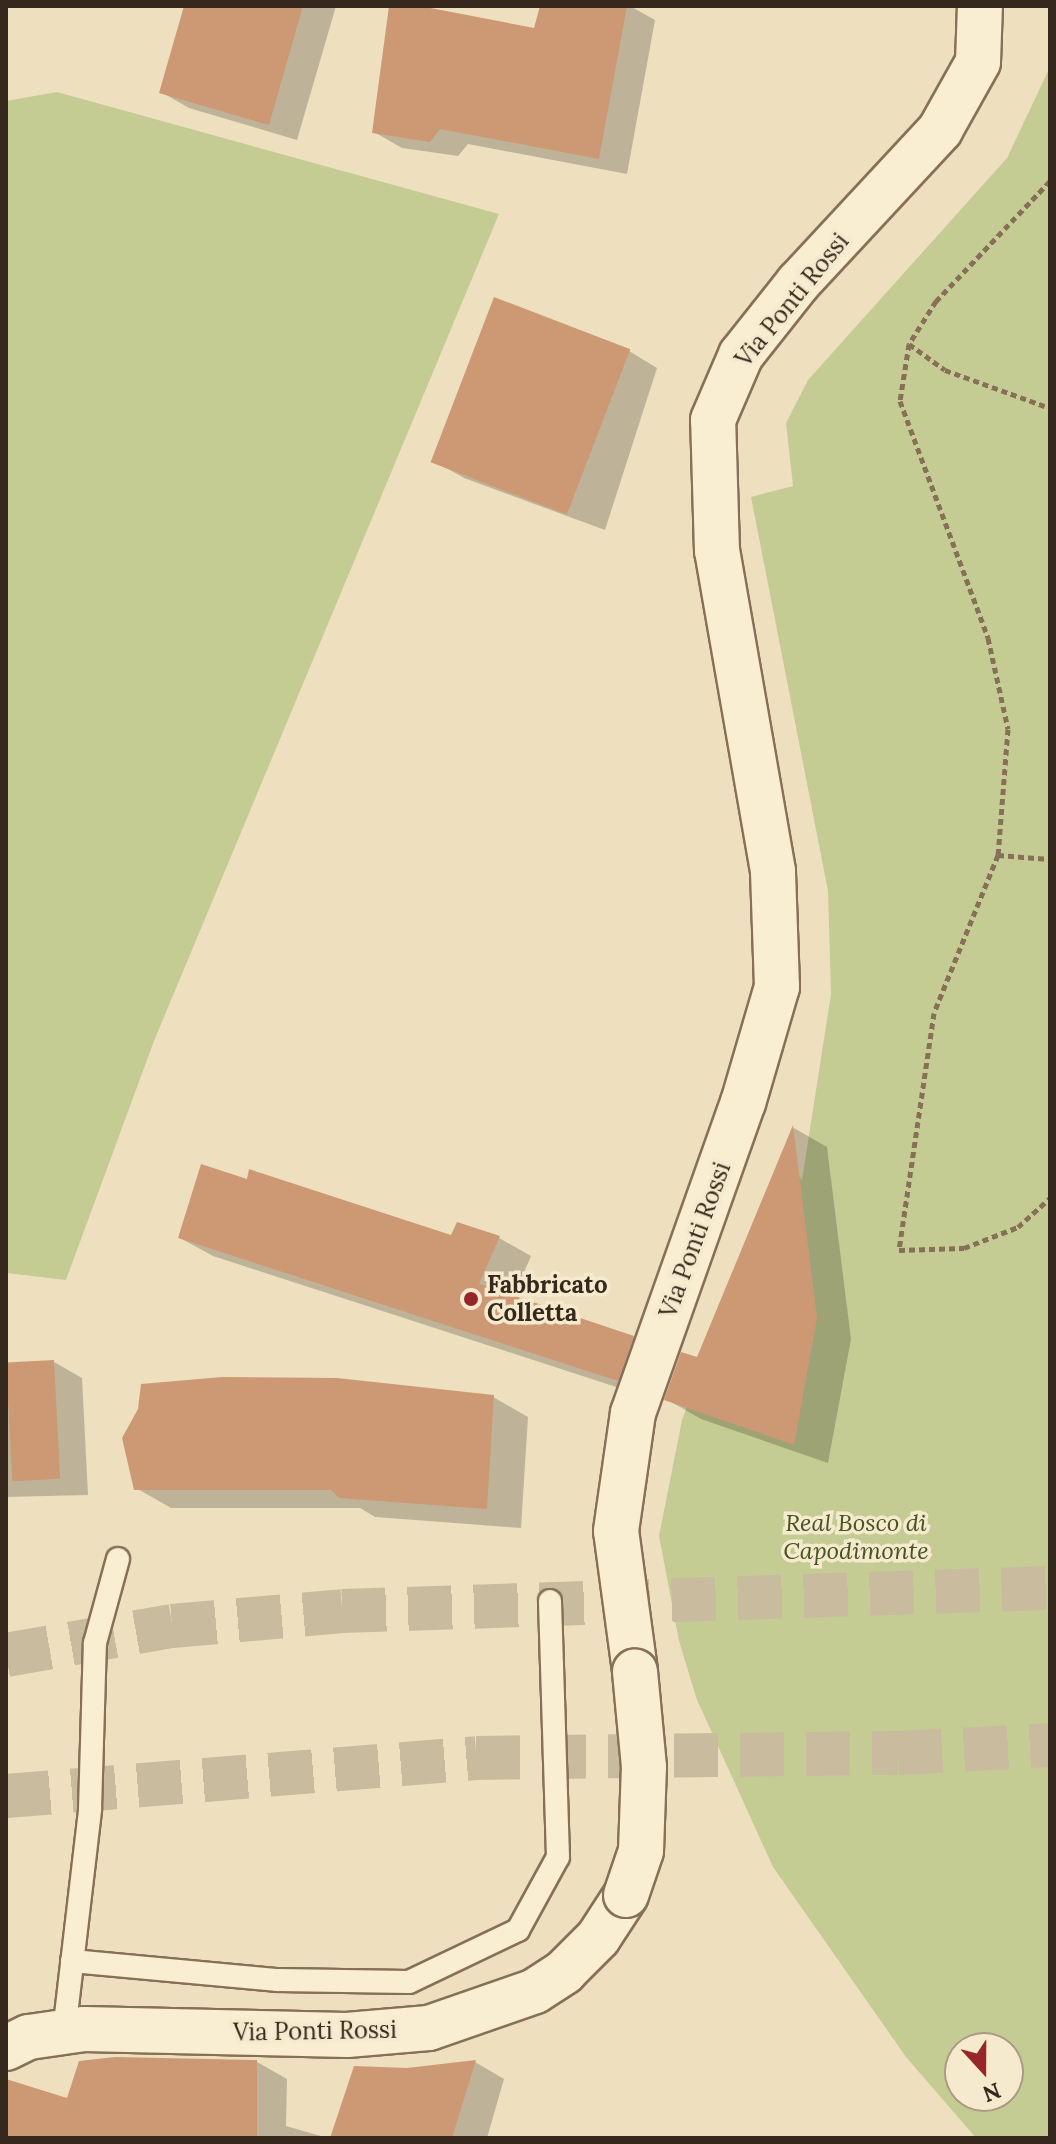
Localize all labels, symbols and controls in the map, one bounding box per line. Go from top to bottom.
street label: Via Ponti Rossi [729,227,855,373]
street label: Via Ponti Rossi [653,1158,737,1322]
place label: Fabbricato Colletta [487,1271,607,1327]
marker: Fabbricato Colletta [462,1290,480,1308]
park label: Real Bosco di Capodimonte [783,1509,929,1565]
street label: Via Ponti Rossi [233,2015,397,2047]
north arrow [944,2032,1024,2112]
text: N [979,2076,1005,2109]

